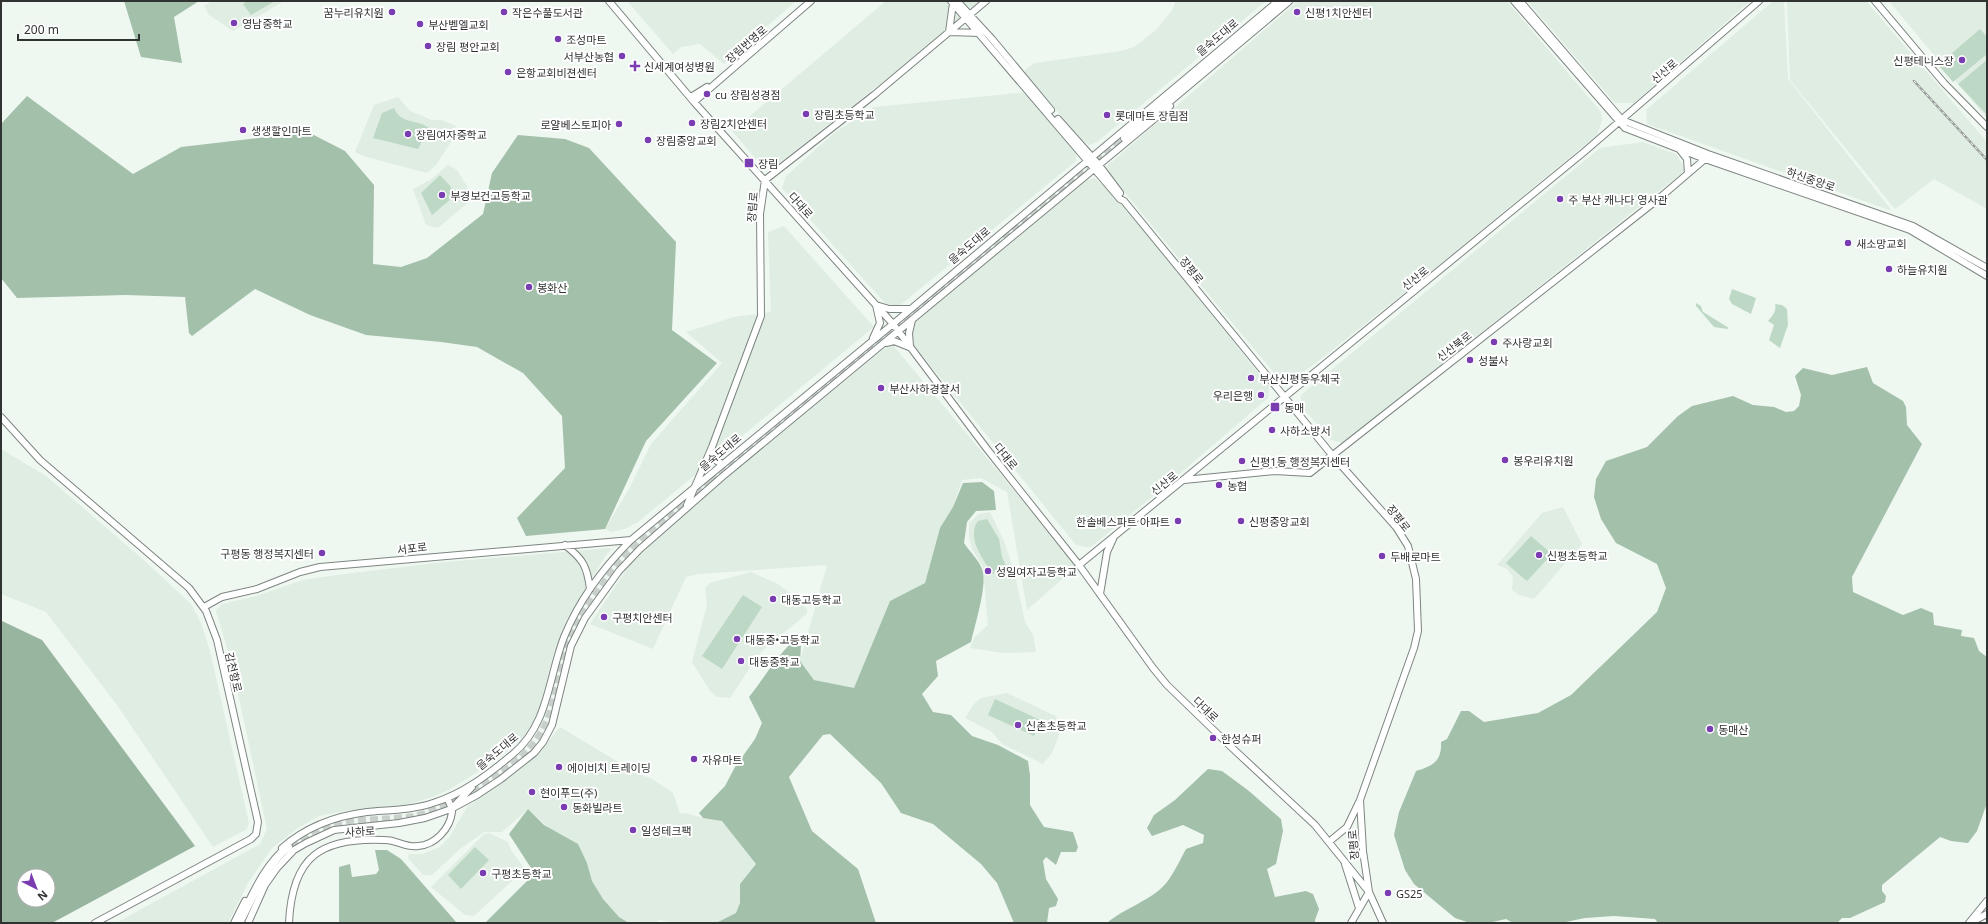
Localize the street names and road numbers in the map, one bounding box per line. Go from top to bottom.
street label: 을숙도대로 [1193,15,1241,59]
street label: 장림번영로 [722,22,770,66]
street label: 신산로 [1648,55,1680,87]
street label: 하신중앙로 [1785,164,1837,194]
street label: 다대로 [785,189,817,221]
street label: 장림로 [743,191,761,223]
street label: 을숙도대로 [945,223,993,267]
street label: 장평로 [1177,253,1207,287]
street label: 신산로 [1398,263,1432,293]
street label: 신산북로 [1433,328,1475,364]
street label: 을숙도대로 [696,430,744,474]
street label: 다대로 [991,439,1021,473]
street label: 신산로 [1147,468,1181,498]
street label: 장평로 [1384,501,1414,535]
street label: 서포로 [396,539,428,557]
street label: 감천항로 [222,651,246,693]
street label: 다대로 [1190,693,1222,725]
street label: 을숙도대로 [473,729,521,773]
street label: 사하로 [344,823,376,839]
street label: 장평로 [1344,829,1362,861]

